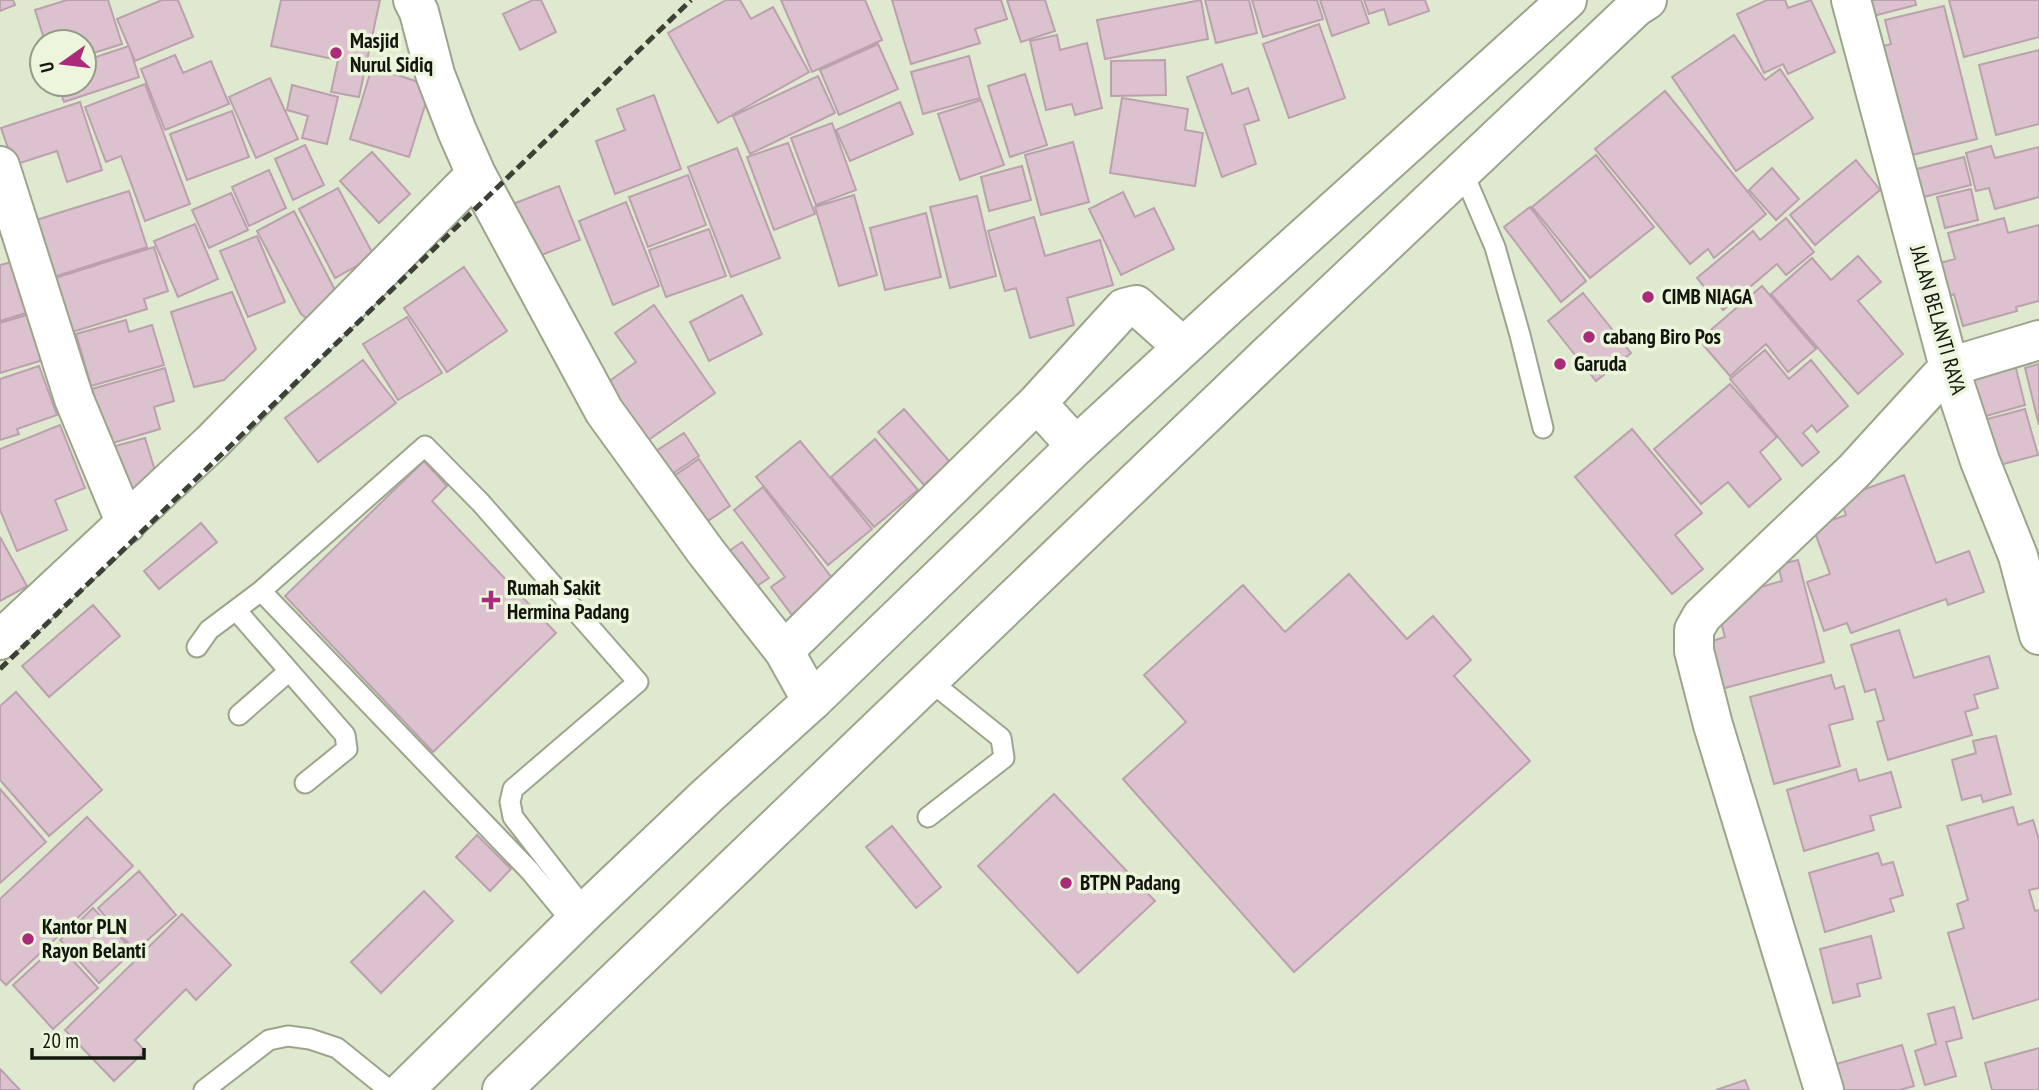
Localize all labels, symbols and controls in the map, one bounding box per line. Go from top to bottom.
place label: Masjid Nurul Sidiq [350,27,433,78]
north arrow [28,28,98,98]
marker: Masjid Nurul Sidiq [328,45,344,61]
text: U [34,59,59,75]
street label: JALAN BELANTI RAYA [1904,241,1973,398]
place label: CIMB NIAGA [1662,283,1753,310]
marker: CIMB NIAGA [1640,289,1656,305]
place label: cabang Biro Pos [1603,323,1721,350]
marker: cabang Biro Pos [1581,329,1597,345]
place label: Garuda [1574,350,1627,377]
marker: Garuda [1552,356,1568,372]
place label: Rumah Sakit Hermina Padang [507,574,629,625]
marker: Rumah Sakit Hermina Padang [481,590,501,610]
place label: BTPN Padang [1080,869,1180,896]
marker: BTPN Padang [1058,875,1074,891]
place label: Kantor PLN Rayon Belanti [42,913,146,964]
marker: Kantor PLN Rayon Belanti [20,931,36,947]
scale bar [32,1016,144,1060]
text: 20 m [42,1027,79,1054]

